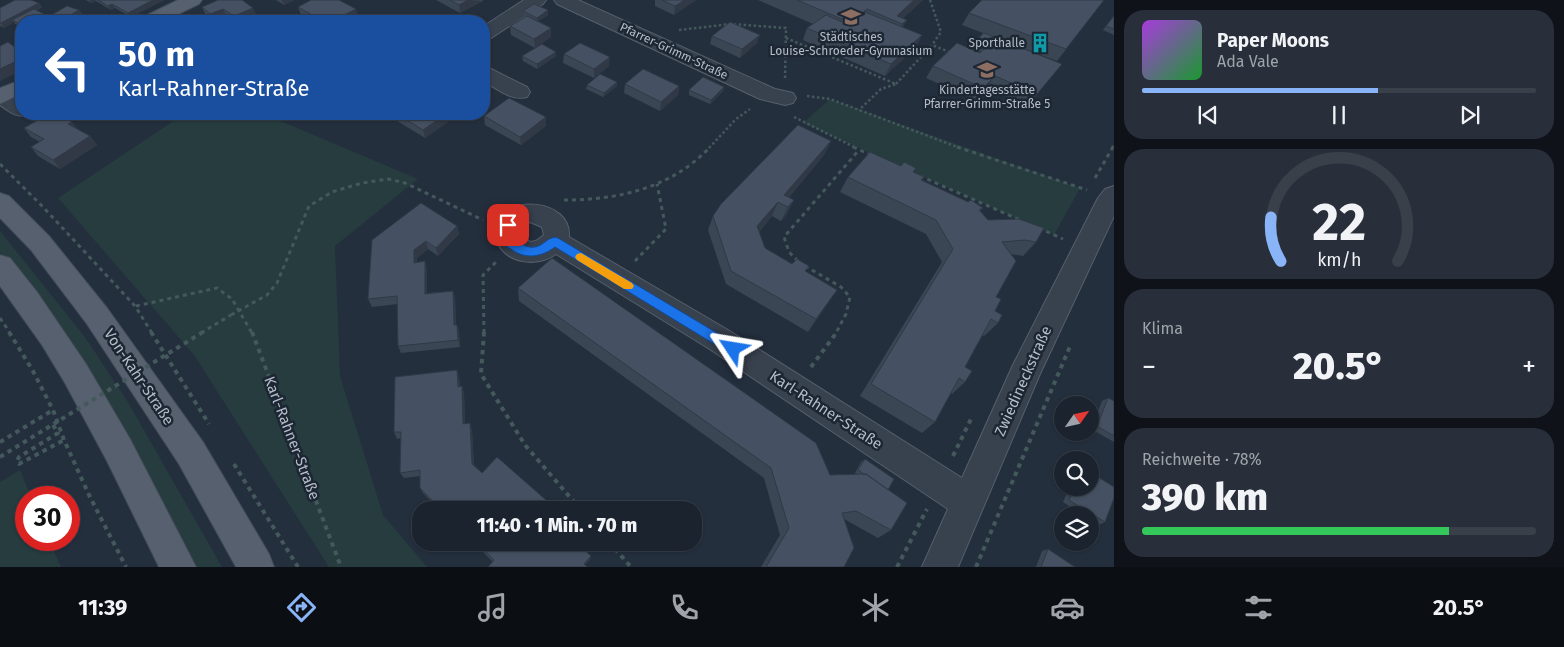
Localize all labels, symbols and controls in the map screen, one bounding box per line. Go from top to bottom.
school or university icon: Städtisches Louise-Schroeder-Gymnasium [840,6,862,28]
street label: Pfarrer-Grimm-Straße [618,20,730,82]
text: Paper Moons [1217,29,1329,52]
place label: Städtisches Louise-Schroeder-Gymnasium [770,30,932,58]
building icon: Sporthalle [1029,32,1051,54]
text: 50 m [118,33,195,75]
icon: left [35,35,100,100]
place label: Sporthalle [968,36,1025,50]
text: Ada Vale [1217,52,1279,71]
school or university icon: Kindertagesstätte Pfarrer-Grimm-Straße 5 [976,59,998,81]
text: Karl-Rahner-Straße [118,75,310,102]
place label: Kindertagesstätte Pfarrer-Grimm-Straße 5 [924,83,1050,111]
icon: previous [1194,101,1222,129]
icon: pause [1325,101,1353,129]
icon: next [1456,101,1484,129]
text: 22 [1312,191,1366,254]
pin [487,204,529,246]
icon: arrive [494,211,522,239]
text: km/h [1317,249,1361,271]
text: Klima [1142,319,1183,338]
position arrow [706,322,758,374]
street label: Zwiedineckstraße [991,323,1055,439]
street label: Von-Kahr-Straße [100,326,178,428]
text: 20.5° [1293,343,1385,389]
text: − [1142,350,1156,383]
text: + [1522,350,1536,383]
street label: Karl-Rahner-Straße [766,367,886,453]
street label: Karl-Rahner-Straße [260,374,324,502]
north arrow [1054,396,1099,441]
map controls [1054,396,1099,551]
text: Reichweite · 78% [1142,450,1262,469]
button: search [1054,451,1099,496]
text: 390 km [1142,474,1268,520]
speed limit sign: 30 [15,486,80,551]
button: layers [1054,506,1099,551]
text: 11:40 · 1 Min. · 70 m [477,514,637,537]
icon: directions [284,590,319,625]
icon: music [475,590,510,625]
icon: phone [667,590,702,625]
icon: climate [858,590,893,625]
icon: car [1050,590,1085,625]
icon: filters [1241,590,1276,625]
text: 11:39 [78,594,127,621]
text: 20.5° [1433,594,1486,621]

